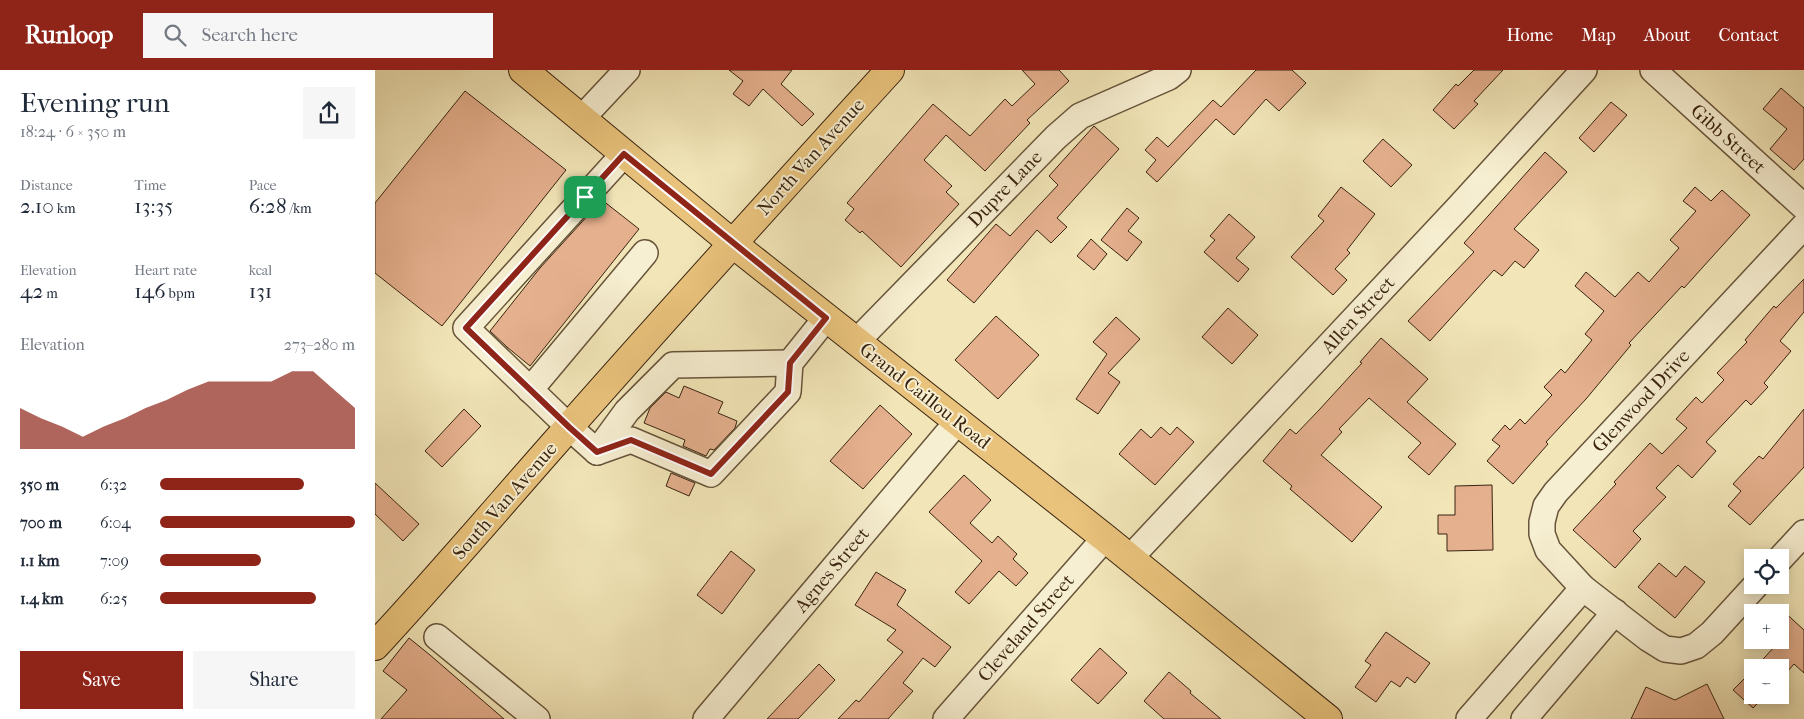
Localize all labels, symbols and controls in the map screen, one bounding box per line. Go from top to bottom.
search box [143,13,493,58]
text: Runloop [25,21,113,49]
icon: search [161,21,189,49]
text: Search here [201,24,298,46]
text: Home [1506,25,1553,46]
text: Map [1581,25,1616,46]
text: About [1644,25,1690,46]
text: Contact [1718,25,1779,46]
text: Evening run [20,86,170,119]
button: share [303,87,355,139]
street label: North Van Avenue [753,94,869,220]
street label: Gibb Street [1686,100,1770,178]
text: 18:24 · 6 × 350 m [20,122,126,141]
street label: Dupre Lane [963,146,1047,232]
pin [564,176,606,218]
text: Distance [20,177,73,194]
text: Time [134,177,166,194]
text: Pace [249,177,277,194]
icon: arrive [571,183,599,211]
text: 2.10 [20,194,54,218]
text: 13:35 [134,194,173,218]
text: 6:28 [249,194,286,218]
text: km [54,200,76,217]
text: /km [286,200,312,217]
text: Elevation [20,262,77,279]
text: Heart rate [134,262,197,279]
text: kcal [249,262,272,279]
street label: Allen Street [1316,272,1399,359]
text: 42 [20,279,43,303]
text: 146 [134,279,166,303]
text: 131 [249,279,272,303]
text: m [43,285,58,302]
text: bpm [166,285,195,302]
text: Elevation [20,335,85,354]
text: 273–280 m [284,335,355,354]
street label: Grand Caillou Road [855,338,995,454]
street label: Glenwood Drive [1588,345,1694,457]
street label: South Van Avenue [448,438,562,564]
text: 350 m [20,475,59,494]
text: 6:32 [100,475,127,494]
text: 700 m [20,513,62,532]
text: 6:04 [100,513,131,532]
street label: Agnes Street [789,523,874,618]
map controls [1744,549,1789,704]
button: locate [1744,549,1789,594]
text: 1.1 km [20,551,59,570]
text: 7:09 [100,551,129,570]
street label: Cleveland Street [973,570,1079,686]
text: 1.4 km [20,589,64,608]
text: 6:25 [100,589,128,608]
button: + [1744,604,1789,649]
button: Save [20,651,183,709]
button: Share [193,651,355,709]
button: − [1744,659,1789,704]

